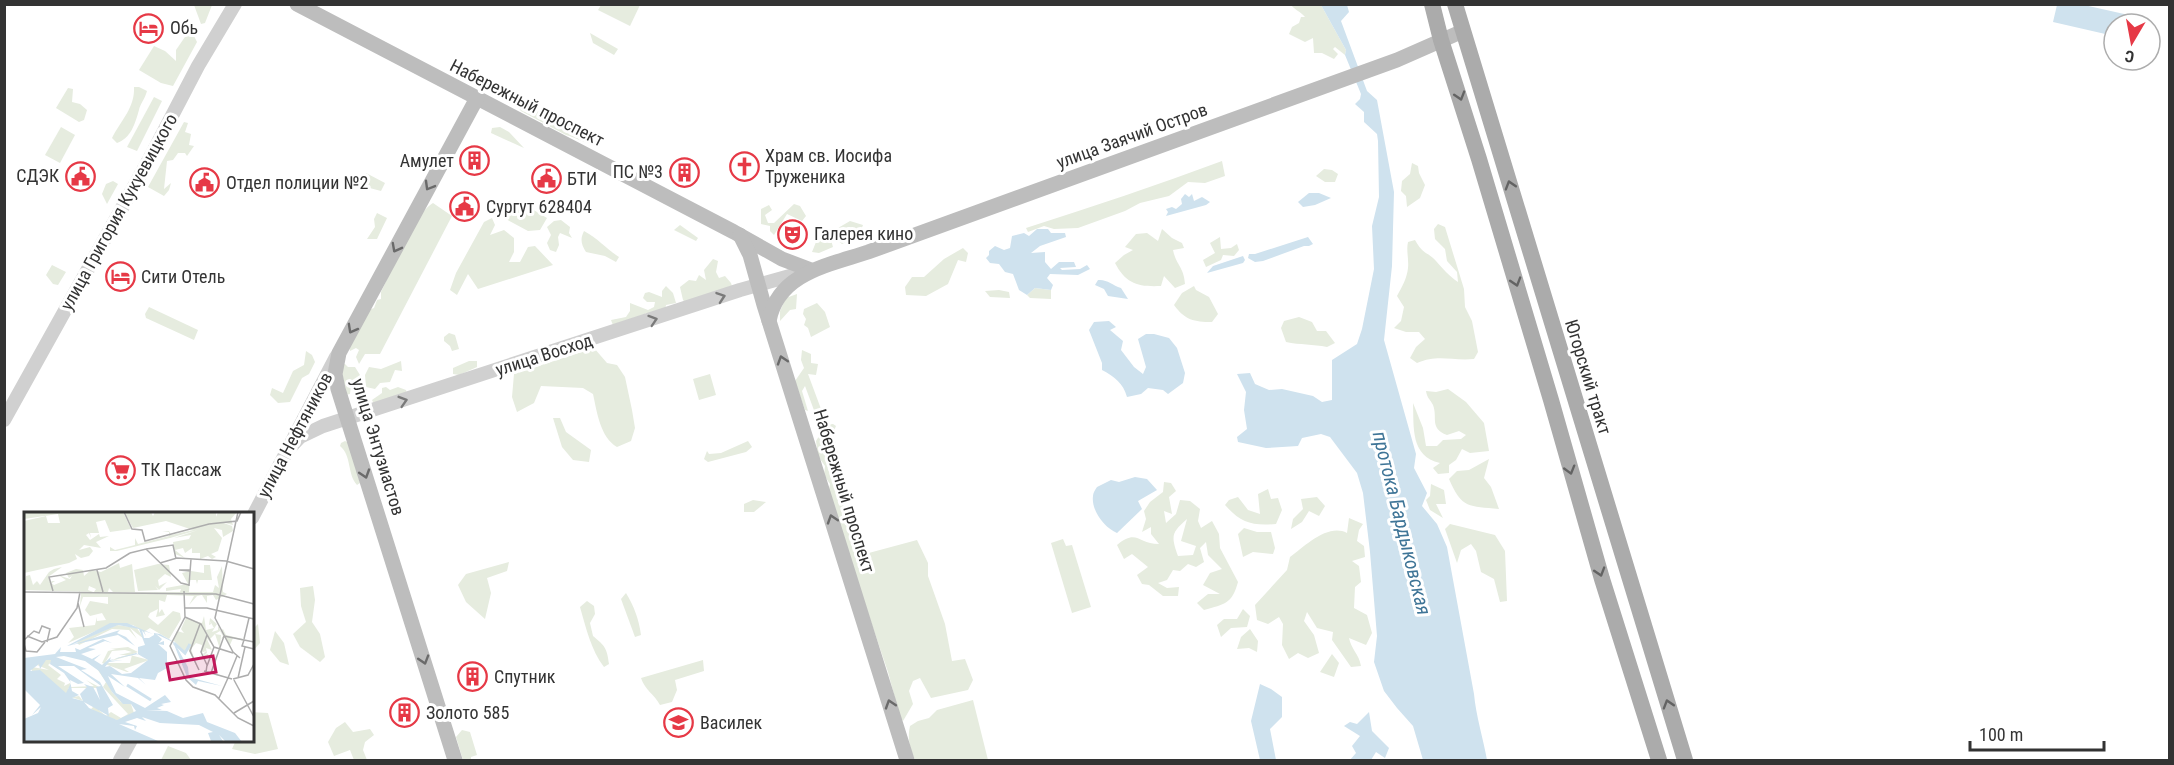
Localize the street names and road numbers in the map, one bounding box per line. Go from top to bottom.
street label: Набережный проспект [447,55,608,151]
street label: улица Заячий Остров [1053,98,1210,173]
street label: улица Григория Кукуевицкого [56,110,181,314]
street label: Югорский тракт [1561,317,1616,437]
street label: улица Восход [493,329,595,380]
street label: улица Нефтяников [253,368,336,501]
street label: улица Энтузиастов [348,376,409,518]
street label: Набережный проспект [810,406,879,576]

